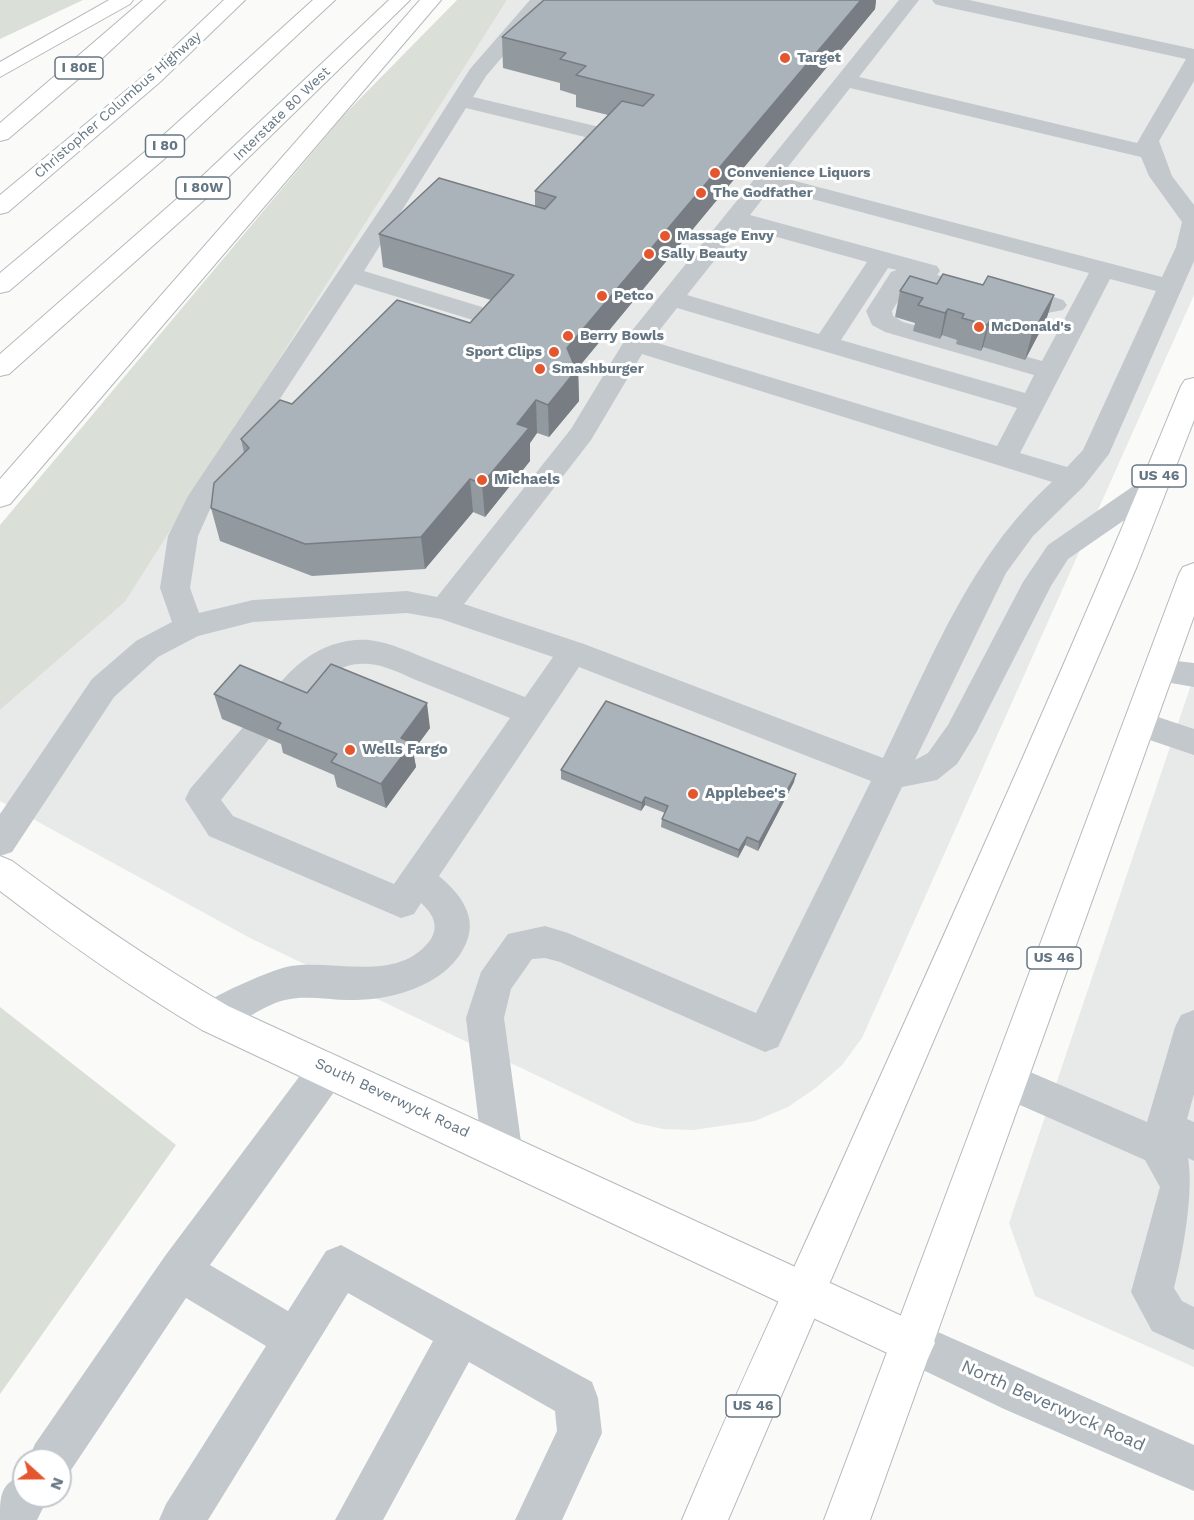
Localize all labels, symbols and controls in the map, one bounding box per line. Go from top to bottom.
street label: Christopher Columbus Highway [31,28,205,182]
place label: Target [797,50,841,66]
marker: Target [778,51,792,65]
road number: I 80E [55,57,103,79]
street label: Interstate 80 West [230,63,334,165]
road number: I 80 [146,135,184,157]
place label: Convenience Liquors [727,165,871,181]
marker: Convenience Liquors [708,166,722,180]
road number: I 80W [176,177,230,199]
place label: The Godfather [713,185,813,201]
marker: The Godfather [694,186,708,200]
place label: Massage Envy [677,228,774,244]
marker: Massage Envy [658,229,672,243]
place label: Sally Beauty [661,246,747,262]
marker: Sally Beauty [642,247,656,261]
place label: Petco [614,288,654,304]
marker: Petco [595,289,609,303]
place label: McDonald's [991,319,1071,335]
marker: McDonald's [972,320,986,334]
place label: Berry Bowls [580,328,664,344]
marker: Berry Bowls [561,329,575,343]
place label: Sport Clips [465,344,542,360]
marker: Sport Clips [547,345,561,359]
place label: Smashburger [552,361,644,377]
marker: Smashburger [533,362,547,376]
road number: US 46 [1132,465,1186,487]
place label: Michaels [494,471,560,489]
marker: Michaels [475,473,489,487]
place label: Wells Fargo [362,741,448,759]
marker: Wells Fargo [343,743,357,757]
place label: Applebee's [705,785,786,803]
marker: Applebee's [686,787,700,801]
road number: US 46 [1027,947,1081,969]
street label: South Beverwyck Road [312,1054,472,1142]
street label: North Beverwyck Road [958,1356,1148,1456]
road number: US 46 [726,1395,780,1417]
north arrow [12,1448,72,1508]
text: N [46,1475,68,1493]

